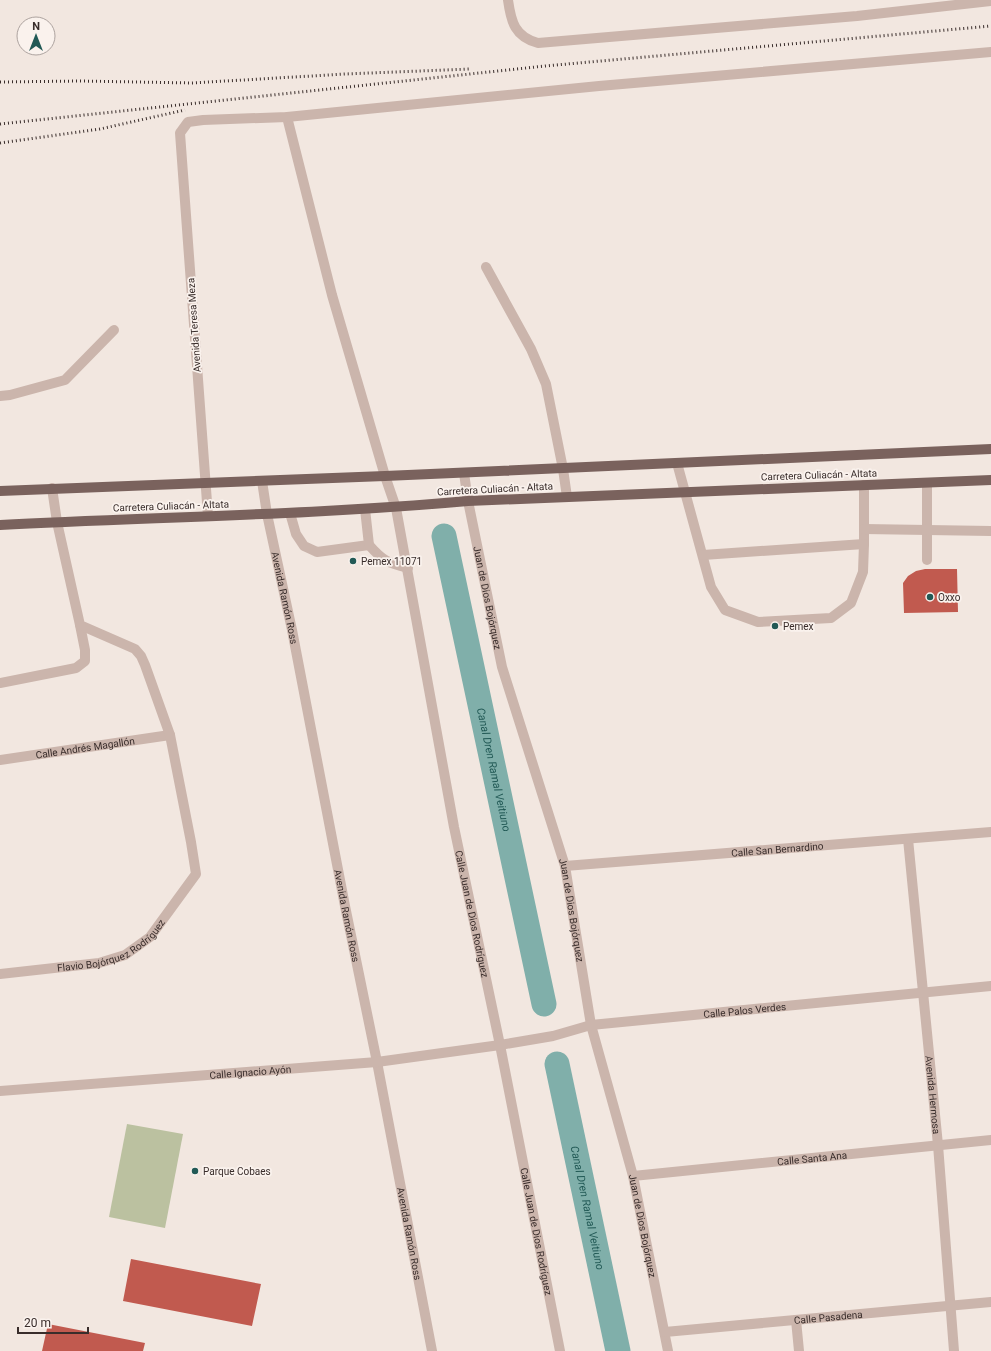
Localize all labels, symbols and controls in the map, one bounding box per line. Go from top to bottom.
north arrow [16,16,56,56]
text: N [32,20,40,33]
street label: Avenida Teresa Meza [185,277,203,373]
street label: Carretera Culiacán - Altata [761,467,877,483]
street label: Carretera Culiacán - Altata [437,480,553,498]
street label: Carretera Culiacán - Altata [113,498,229,514]
street label: Juan de Dios Bojórquez [472,545,504,650]
street label: Avenida Ramón Ross [270,550,300,645]
marker: Pemex 11071 [348,556,358,566]
place label: Pemex 11071 [361,556,422,567]
marker: Oxxo [925,592,935,602]
place label: Oxxo [938,592,961,603]
marker: Pemex [770,621,780,631]
place label: Pemex [783,621,814,632]
water label: Canal Dren Ramal Veitiuno [474,707,513,833]
street label: Calle Andrés Magallón [35,735,135,760]
street label: Calle San Bernardino [731,840,824,858]
street label: Calle Juan de Dios Rodríguez [454,849,491,978]
street label: Juan de Dios Bojórquez [557,857,586,963]
street label: Avenida Ramón Ross [333,868,362,963]
street label: Flavio Bojórquez Rodríguez [57,917,167,973]
street label: Calle Palos Verdes [703,1001,787,1020]
street label: Avenida Hermosa [924,1055,942,1135]
street label: Calle Ignacio Ayón [209,1063,292,1080]
water label: Canal Dren Ramal Veitiuno [568,1145,607,1271]
street label: Calle Santa Ana [777,1149,848,1167]
marker: Parque Cobaes [190,1166,200,1176]
place label: Parque Cobaes [203,1166,271,1177]
street label: Calle Juan de Dios Rodríguez [519,1167,554,1296]
street label: Juan de Dios Bojórquez [627,1173,659,1278]
street label: Avenida Ramón Ross [395,1186,424,1281]
street label: Calle Pasadena [793,1308,863,1326]
scale bar [18,1309,88,1335]
text: 20 m [24,1316,51,1330]

